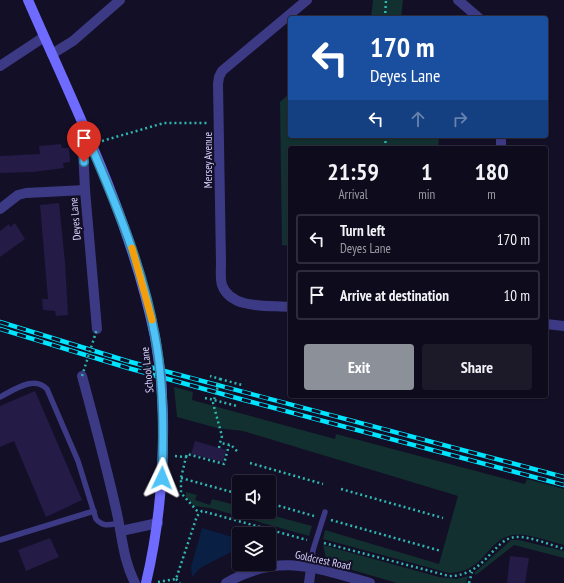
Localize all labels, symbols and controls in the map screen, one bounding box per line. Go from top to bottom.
text: 170 m [370,28,434,65]
icon: left [304,32,356,84]
text: Deyes Lane [370,64,440,87]
icon: left [365,108,387,130]
icon: ahead [407,108,429,130]
icon: right [449,108,471,130]
pin [67,121,101,162]
icon: arrive [73,127,95,149]
street label: Mersey Avenue [201,131,215,188]
text: 21:59 [327,156,379,187]
text: 1 [421,156,432,187]
text: 180 [474,156,509,187]
text: Arrival [338,186,368,203]
text: min [418,186,435,203]
text: m [487,186,496,203]
street label: Deyes Lane [66,196,84,241]
text: Turn left [340,221,385,240]
icon: left [306,228,328,250]
text: 170 m [497,230,530,249]
text: Deyes Lane [340,240,391,257]
icon: arrive [306,284,328,306]
text: Arrive at destination [340,286,449,305]
text: 10 m [504,286,530,305]
button: Exit [304,344,414,390]
button: Share [422,344,532,390]
street label: School Lane [138,346,156,394]
position arrow [141,457,183,499]
map controls [232,475,276,571]
button: sound [232,475,276,519]
button: layers [232,527,276,571]
street label: Goldcrest Road [294,547,352,573]

